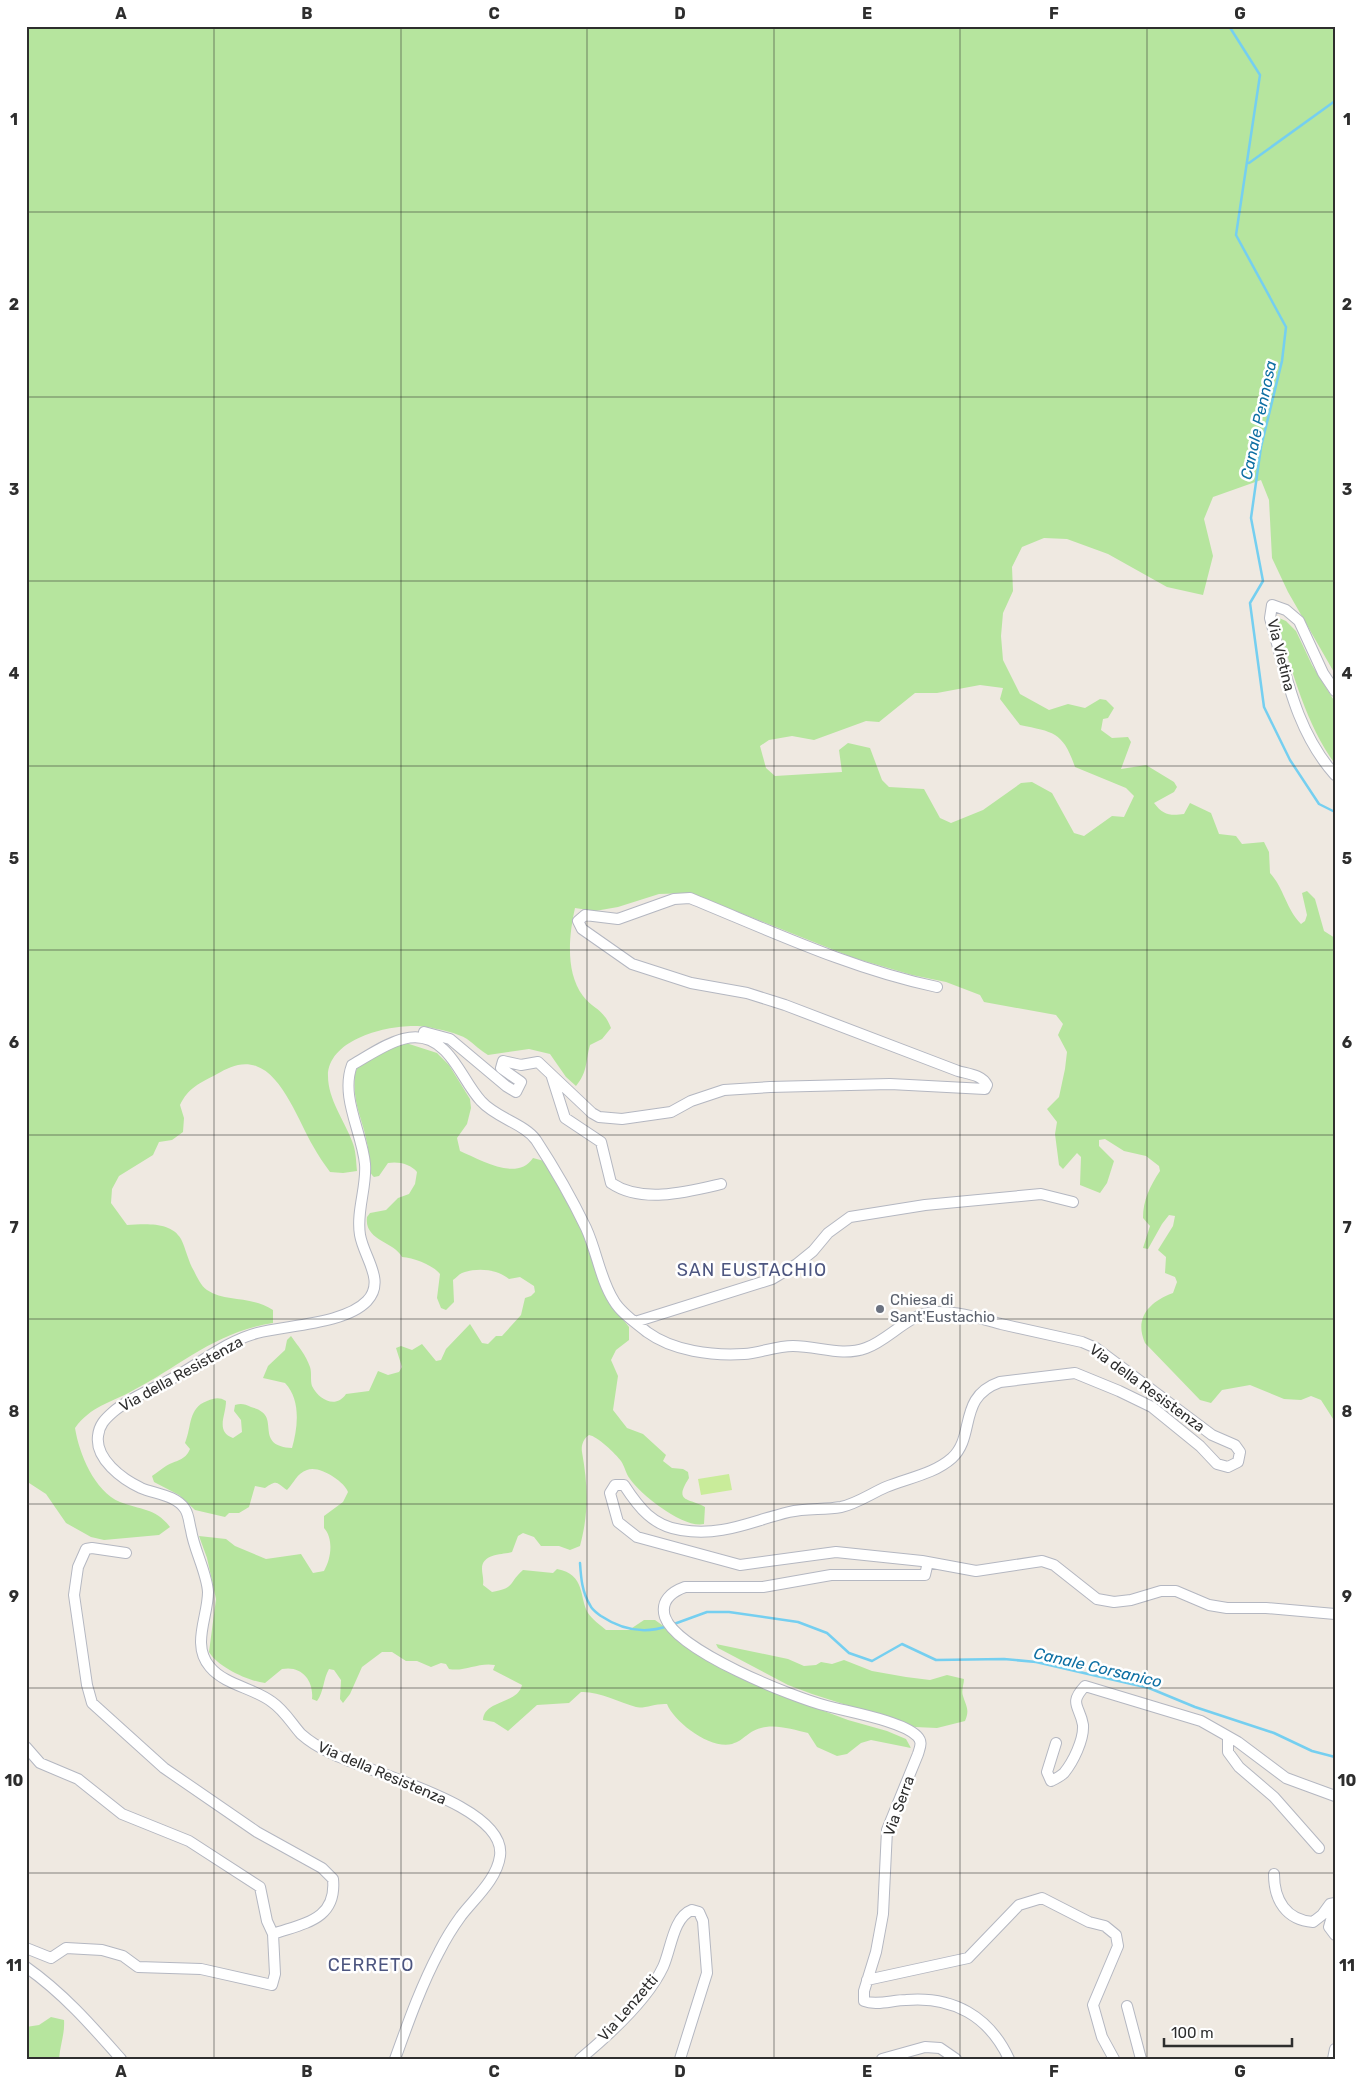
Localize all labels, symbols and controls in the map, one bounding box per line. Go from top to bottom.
text: A [115,4,127,23]
text: B [301,4,313,23]
text: C [488,4,500,23]
text: D [674,4,686,23]
text: E [862,4,872,23]
text: F [1049,4,1059,23]
text: G [1234,4,1246,23]
text: 1 [10,110,18,129]
text: 1 [1343,110,1351,129]
text: 2 [9,295,19,314]
text: 2 [1342,295,1352,314]
water label: Canale Pennosa [1237,359,1280,481]
text: 3 [9,480,19,499]
text: 3 [1342,480,1352,499]
street label: Via Vietina [1263,617,1299,693]
text: 4 [9,664,20,683]
text: 4 [1342,664,1353,683]
text: 5 [9,849,19,868]
text: 5 [1342,849,1352,868]
text: 6 [9,1033,19,1052]
text: 6 [1342,1033,1352,1052]
text: 7 [9,1218,19,1237]
text: 7 [1342,1218,1352,1237]
district label: SAN EUSTACHIO [677,1259,827,1281]
place label: Chiesa di Sant'Eustachio [890,1291,995,1326]
marker: Chiesa di Sant'Eustachio [874,1303,886,1315]
street label: Via della Resistenza [116,1333,246,1415]
street label: Via della Resistenza [1086,1340,1208,1436]
text: 8 [9,1402,20,1421]
text: 8 [1342,1402,1353,1421]
text: 9 [9,1587,19,1606]
text: 9 [1342,1587,1352,1606]
water label: Canale Corsanico [1032,1644,1164,1691]
street label: Via della Resistenza [315,1738,449,1808]
text: 10 [5,1771,24,1790]
text: 10 [1338,1771,1357,1790]
street label: Via Serra [880,1773,918,1839]
district label: CERRETO [328,1954,414,1976]
text: 11 [6,1956,22,1975]
text: 11 [1339,1956,1355,1975]
street label: Via Lenzetti [594,1971,662,2045]
scale bar [1164,2015,1291,2047]
text: 100 m [1171,2024,1213,2042]
text: A [115,2062,127,2081]
text: B [301,2062,313,2081]
text: C [488,2062,500,2081]
text: D [674,2062,686,2081]
text: E [862,2062,872,2081]
text: F [1049,2062,1059,2081]
text: G [1234,2062,1246,2081]

